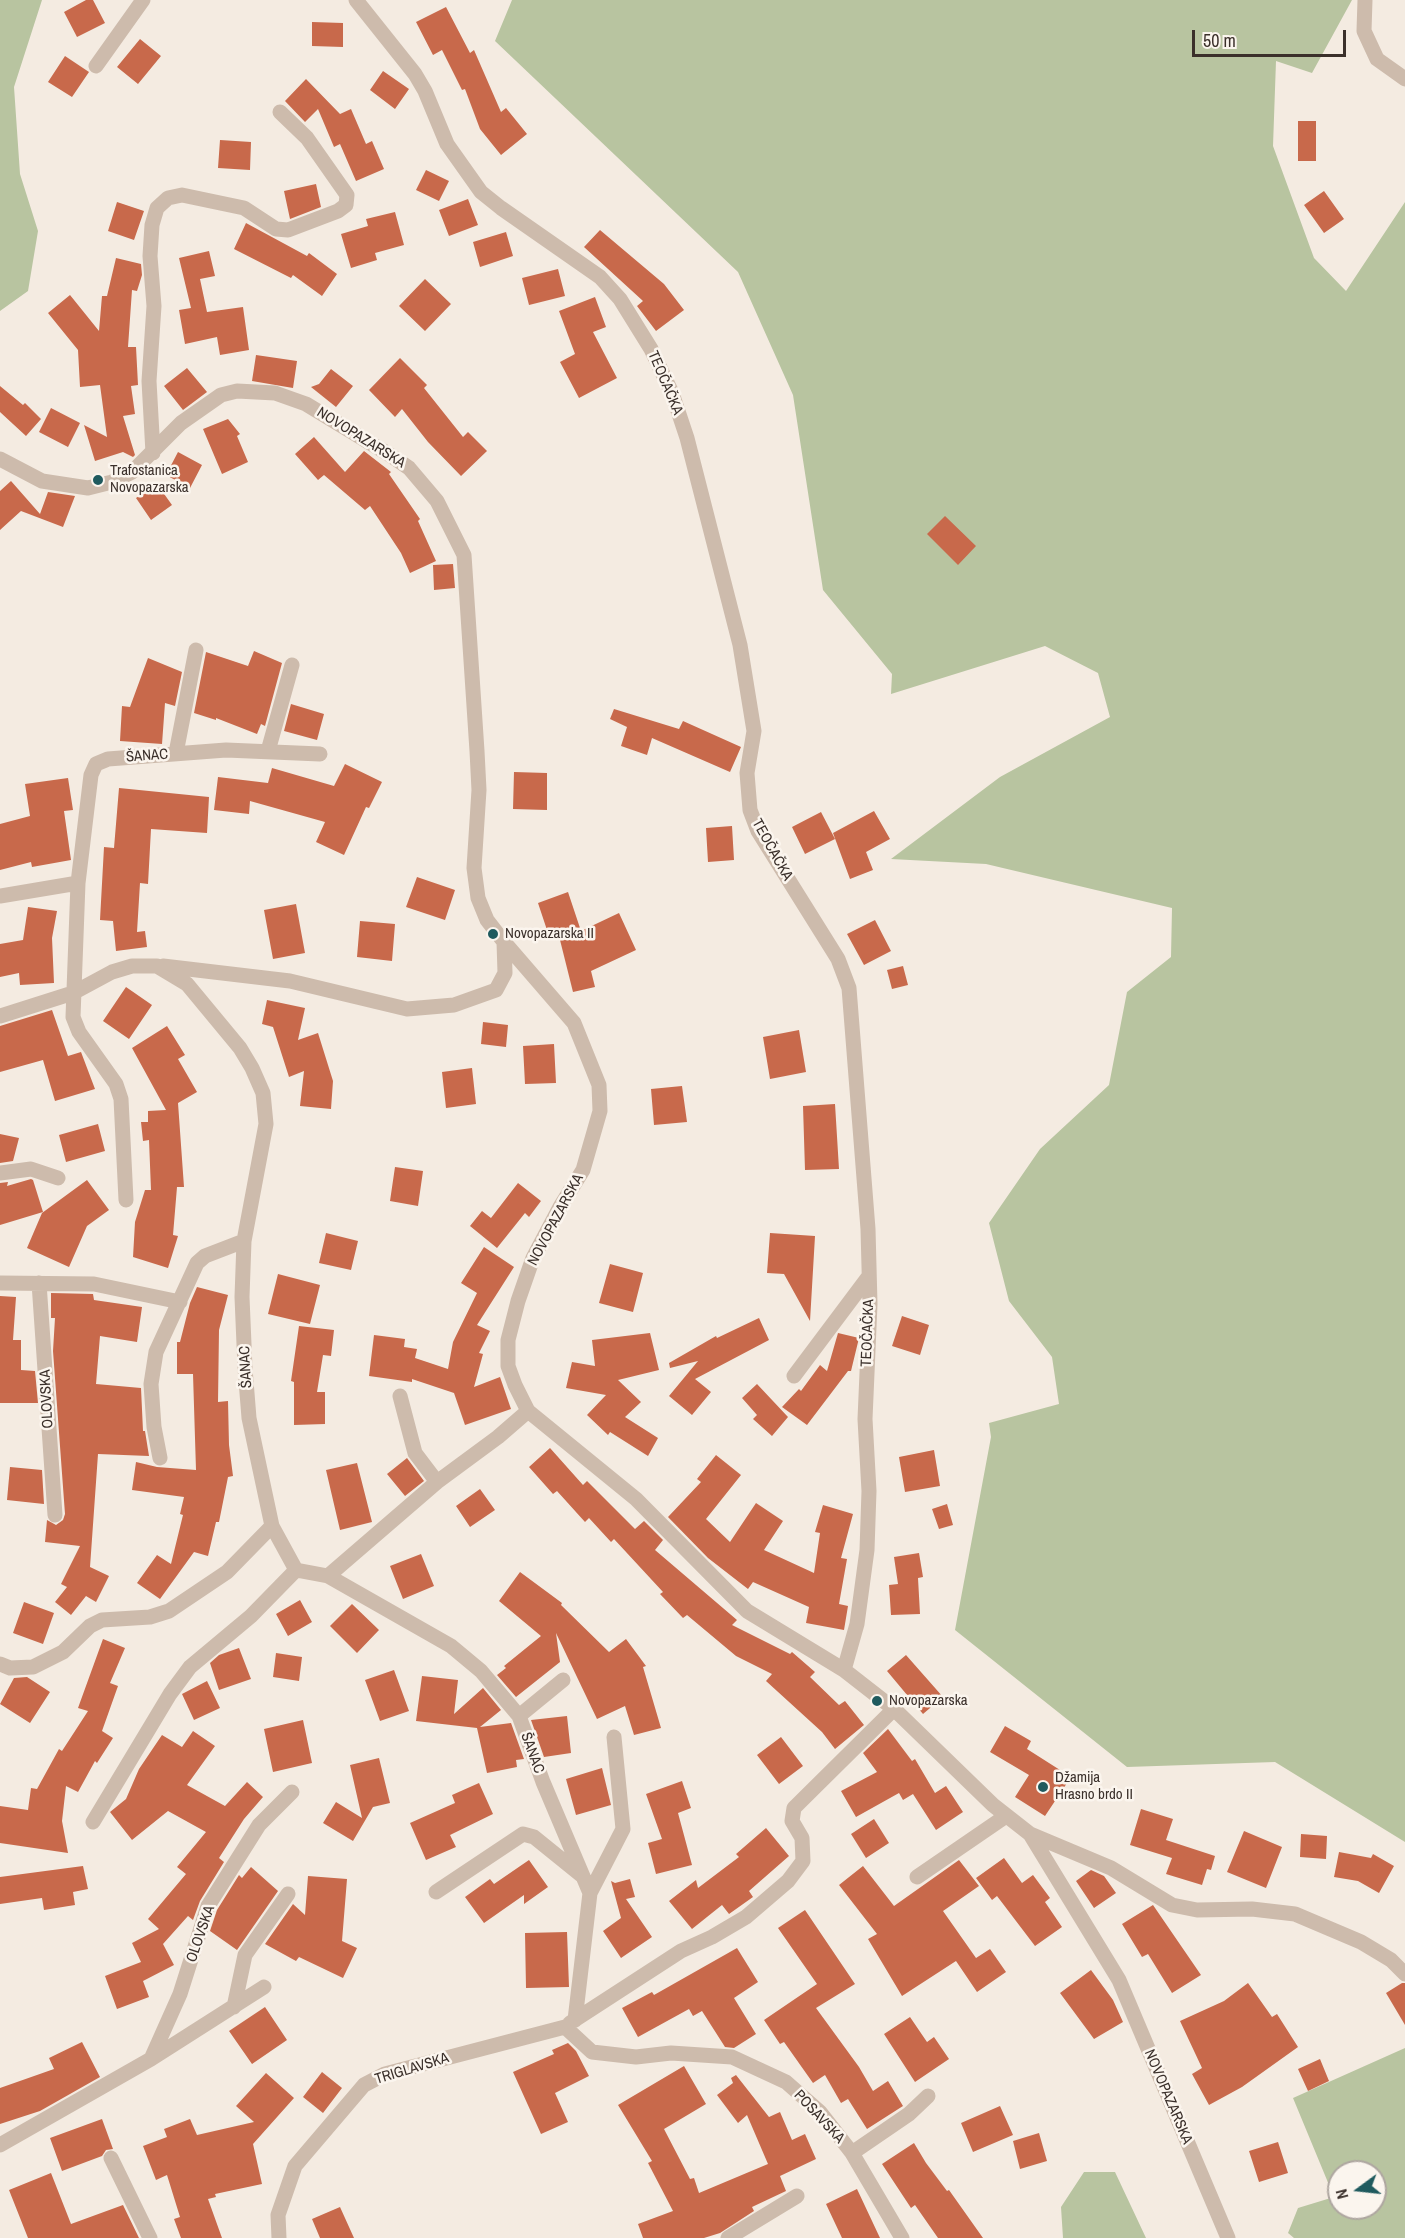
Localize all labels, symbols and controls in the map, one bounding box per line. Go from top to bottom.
scale bar [1195,18,1350,56]
text: 50 m [1203,28,1236,53]
street label: TEOČAČKA [643,348,687,418]
street label: NOVOPAZARSKA [313,404,409,472]
place label: Trafostanica Novopazarska [110,462,189,497]
marker: Trafostanica Novopazarska [91,473,105,487]
street label: ŠANAC [125,746,169,766]
street label: TEOČAČKA [748,816,796,884]
place label: Novopazarska II [505,925,594,943]
marker: Novopazarska II [486,927,500,941]
street label: NOVOPAZARSKA [524,1171,588,1269]
street label: TEOČAČKA [858,1299,878,1367]
street label: ŠANAC [236,1345,256,1389]
street label: OLOVSKA [36,1369,58,1429]
place label: Novopazarska [889,1692,968,1710]
marker: Novopazarska [870,1694,884,1708]
street label: ŠANAC [516,1730,548,1776]
place label: Džamija Hrasno brdo II [1055,1769,1133,1804]
marker: Džamija Hrasno brdo II [1036,1780,1050,1794]
street label: OLOVSKA [183,1903,219,1965]
street label: NOVOPAZARSKA [1140,2047,1196,2147]
street label: TRIGLAVSKA [373,2049,451,2089]
street label: POSAVSKA [790,2087,848,2147]
north arrow [1327,2160,1387,2220]
text: N [1330,2187,1353,2202]

